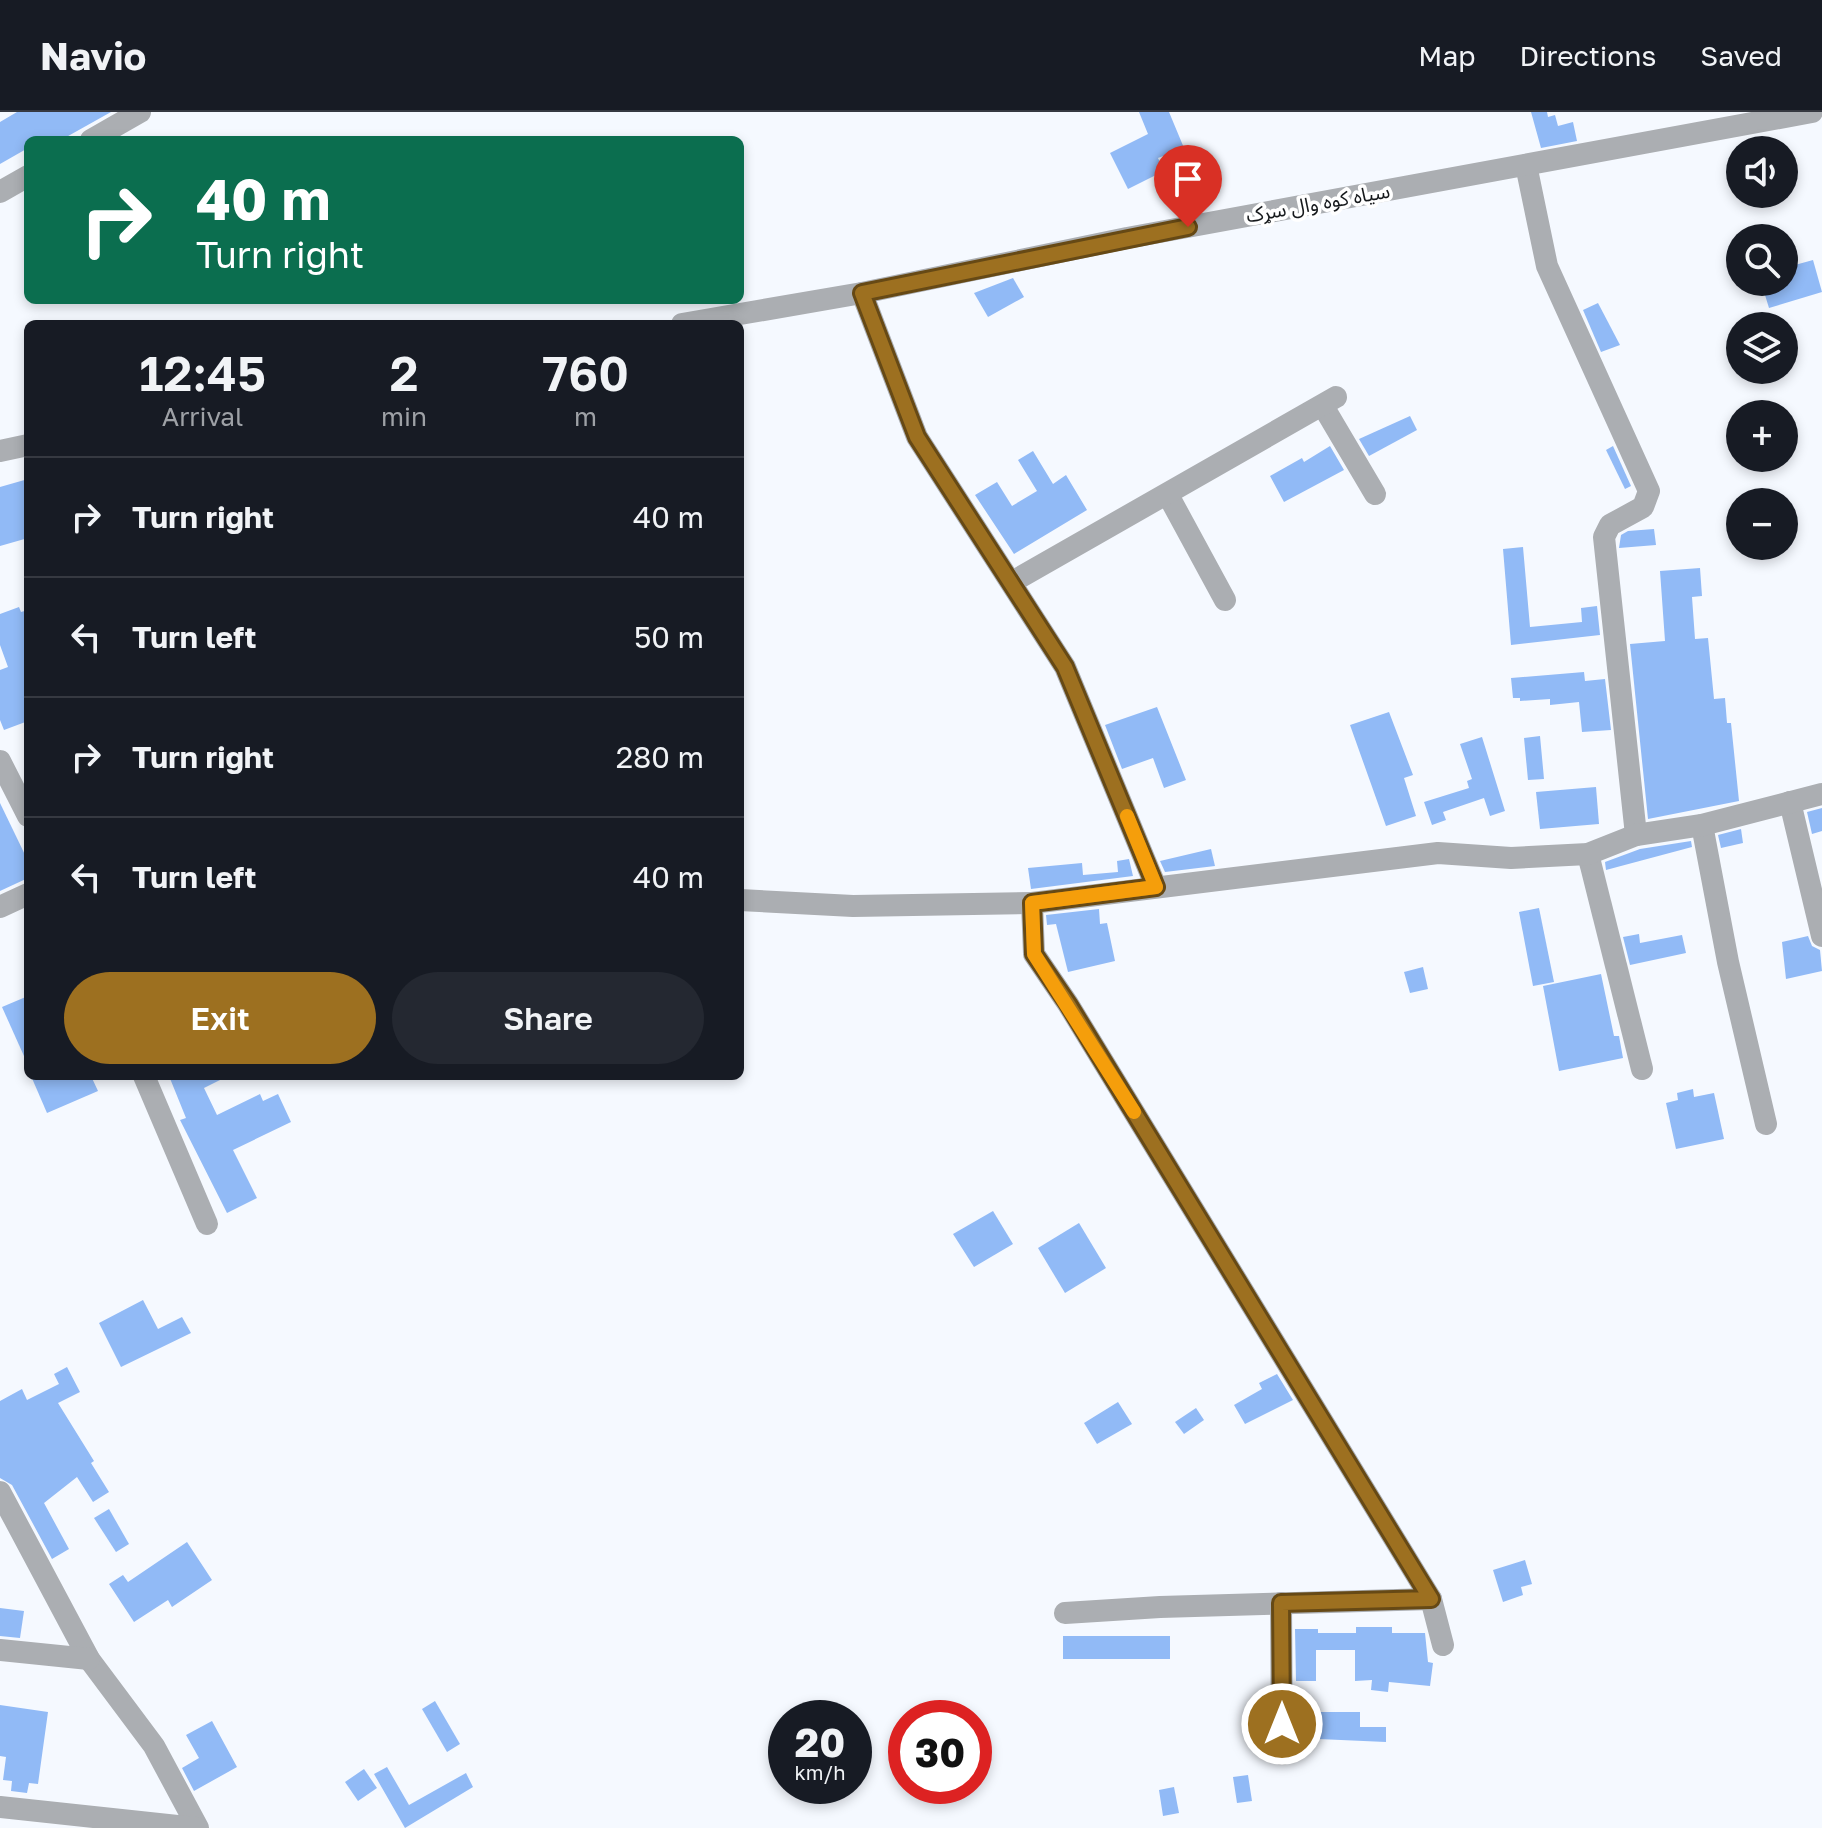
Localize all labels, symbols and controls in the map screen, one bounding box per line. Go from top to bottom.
text: Navio [40,33,146,78]
text: Map [1418,39,1475,72]
text: Directions [1519,39,1656,72]
text: Saved [1700,39,1782,72]
map controls [1726,136,1798,560]
button: sound [1726,136,1798,208]
pin [1154,145,1222,227]
icon: arrive [1166,157,1210,201]
text: 40 m [196,165,330,232]
icon: right [64,168,168,272]
street label: سیاه کوه وال سړک [1244,178,1392,227]
button: search [1726,224,1798,296]
text: Turn right [196,233,364,276]
button: layers [1726,312,1798,384]
text: 12:45 [139,344,266,402]
text: 2 [390,344,418,402]
text: 760 [542,344,629,402]
button: + [1726,400,1798,472]
text: Arrival [162,401,243,432]
text: min [381,401,427,432]
text: m [574,401,597,432]
button: − [1726,488,1798,560]
icon: right [64,495,108,539]
text: Turn right [132,499,274,535]
text: 40 m [633,499,704,535]
icon: left [64,615,108,659]
text: Turn left [132,619,257,655]
text: 50 m [634,619,704,655]
icon: right [64,735,108,779]
text: Turn right [132,739,274,775]
text: 280 m [616,739,704,775]
icon: left [64,855,108,899]
text: Turn left [132,859,257,895]
text: 40 m [633,859,704,895]
button: Exit [64,972,376,1064]
button: Share [392,972,704,1064]
position arrow [1240,1682,1324,1766]
speed limit sign: 30 [888,1700,992,1804]
text: 20 [795,1718,845,1766]
text: km/h [795,1760,845,1784]

